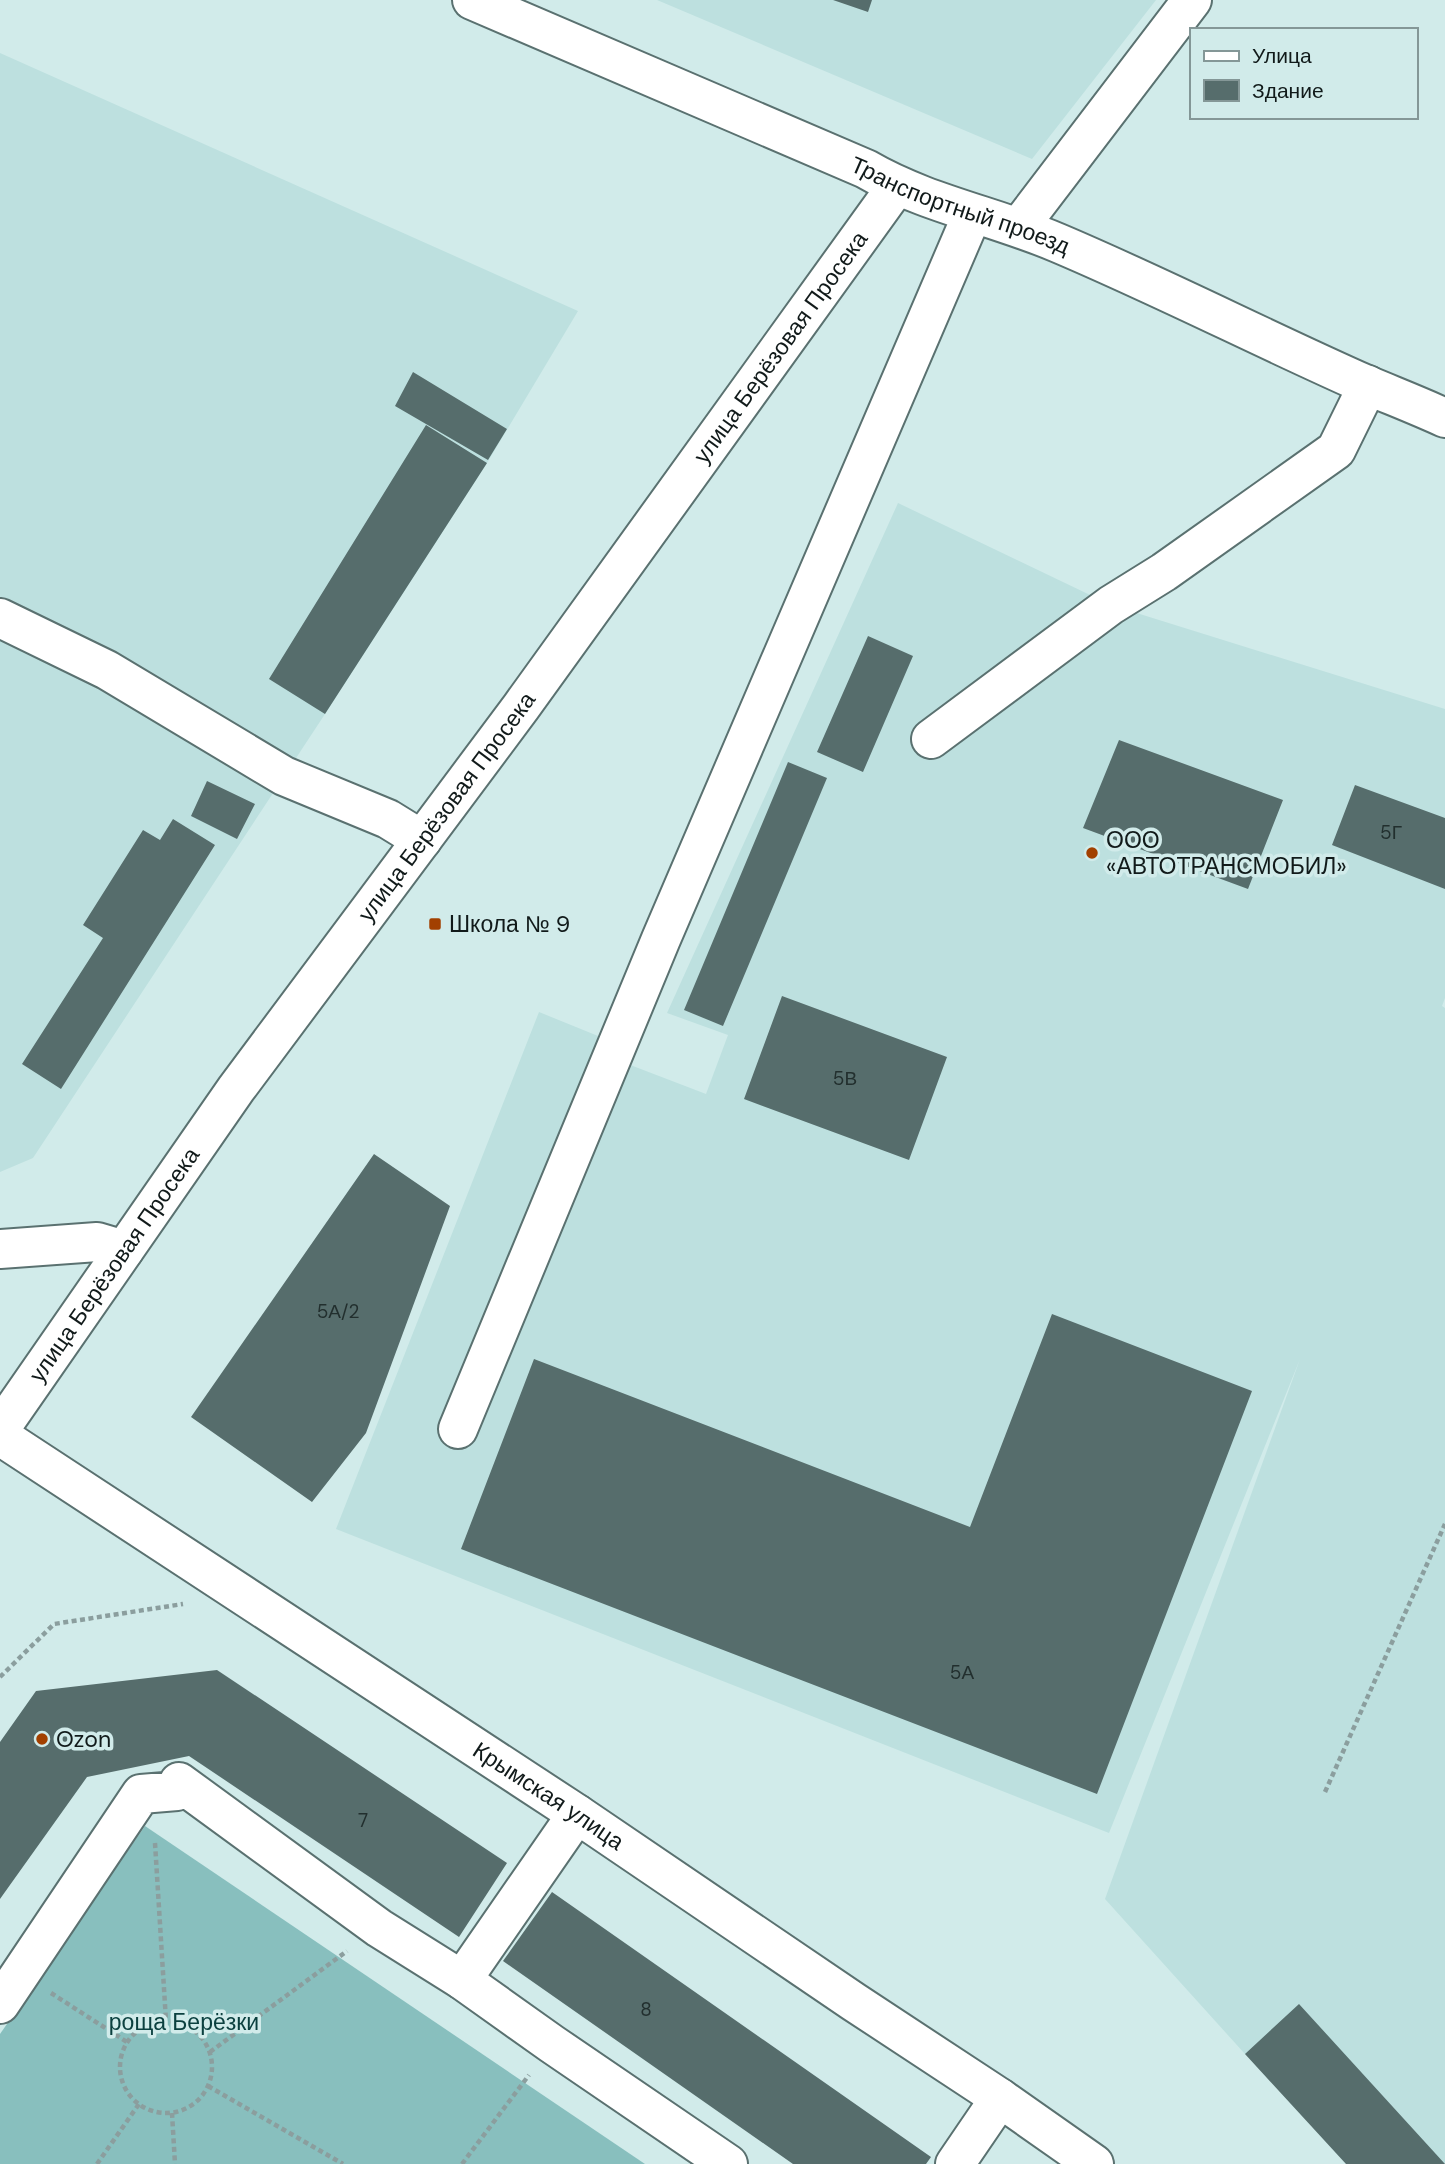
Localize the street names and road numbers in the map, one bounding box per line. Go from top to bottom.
street label: Транспортный проезд [846,149,1075,262]
street label: улица Берёзовая Просека [687,225,874,469]
street label: улица Берёзовая Просека [351,686,542,928]
street label: улица Берёзовая Просека [22,1141,206,1388]
street label: Крымская улица [467,1735,630,1857]

